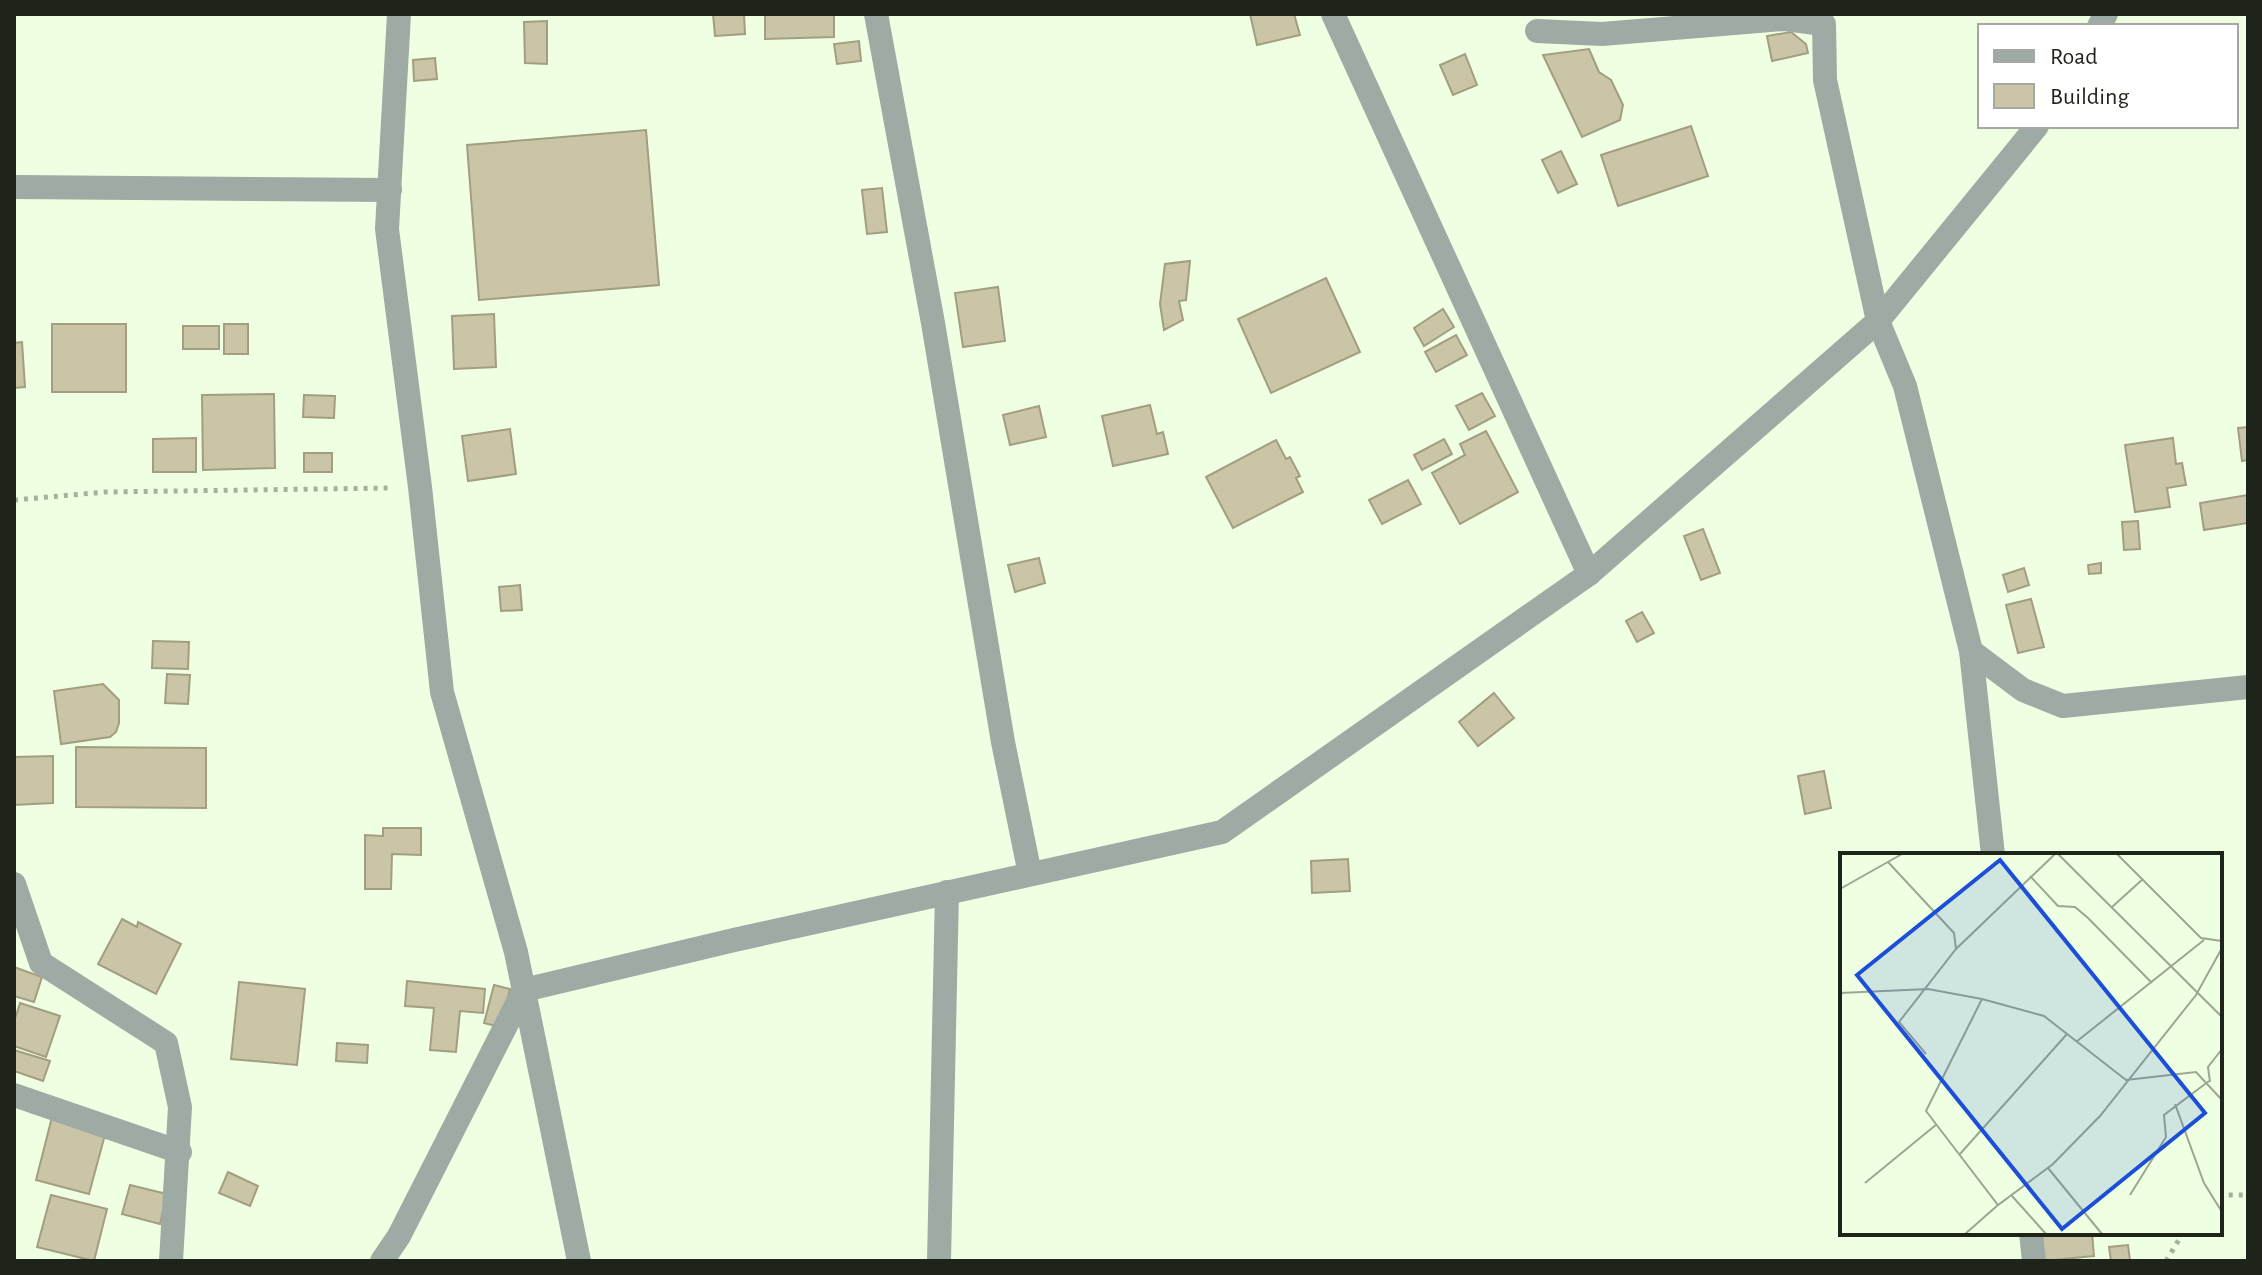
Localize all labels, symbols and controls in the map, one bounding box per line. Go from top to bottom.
legend [1978,24,2238,128]
text: Road [2050,45,2098,69]
text: Building [2050,85,2129,109]
inset map [1840,853,2222,1235]

